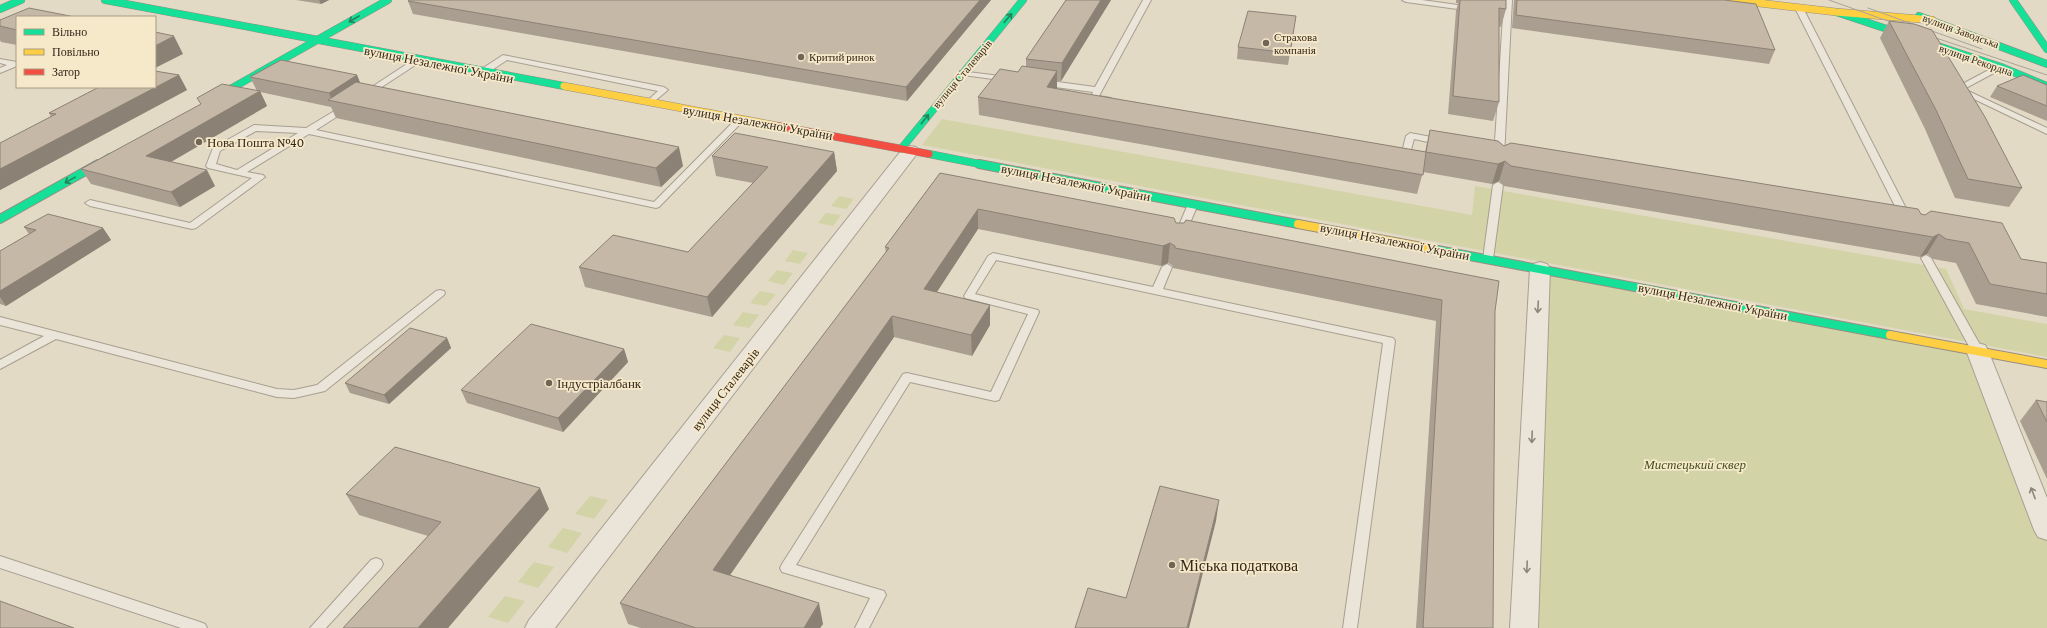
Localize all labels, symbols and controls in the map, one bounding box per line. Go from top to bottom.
street label: вулиця Заводська [1921,12,2001,50]
one-way arrow [1004,13,1013,24]
legend [16,16,156,88]
one-way arrow [348,16,360,24]
text: Вільно [52,25,87,39]
place label: Страхова компанія [1274,31,1317,56]
street label: вулиця Сталеварів [930,37,994,111]
marker: Страхова компанія [1261,38,1271,48]
street label: вулиця Рекордна [1938,42,2014,78]
street label: вулиця Незалежної України [363,43,515,86]
text: Повільно [52,45,100,59]
place label: Критий ринок [809,51,875,63]
marker: Критий ринок [796,52,806,62]
text: Затор [52,65,80,79]
street label: вулиця Незалежної України [682,102,834,143]
one-way arrow [921,113,930,124]
place label: Нова Пошта №40 [207,135,304,150]
marker: Нова Пошта №40 [194,137,204,147]
street label: вулиця Незалежної України [1000,161,1152,204]
one-way arrow [64,176,76,184]
street label: вулиця Незалежної України [1319,220,1471,263]
street label: вулиця Незалежної України [1637,280,1789,323]
one-way arrow [1534,300,1542,313]
street label: вулиця Сталеварів [688,345,762,434]
place label: Індустріалбанк [557,376,642,391]
marker: Індустріалбанк [544,378,554,388]
one-way arrow [1529,430,1536,443]
park label: Мистецький сквер [1643,457,1746,472]
one-way arrow [2028,488,2036,500]
place label: Міська податкова [1180,557,1298,575]
marker: Міська податкова [1167,560,1177,570]
one-way arrow [1523,560,1531,573]

